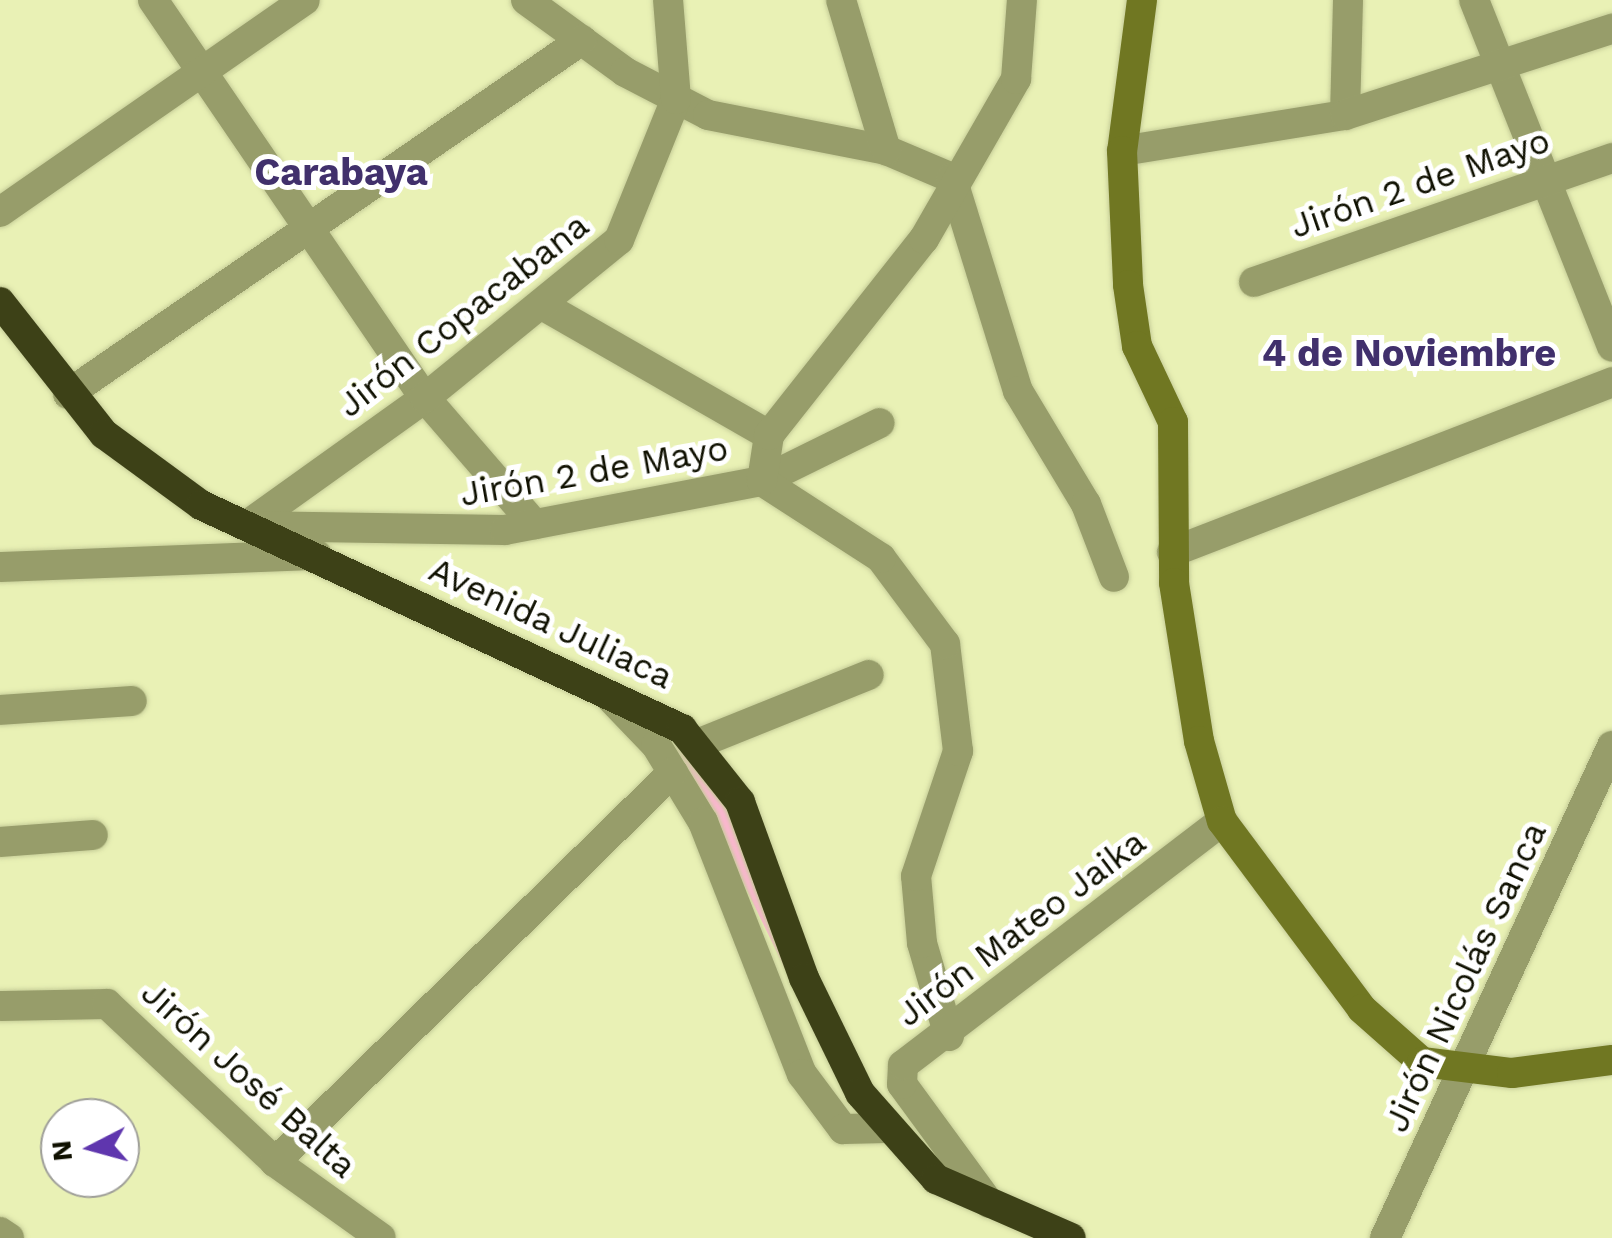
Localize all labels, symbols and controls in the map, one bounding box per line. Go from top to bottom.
street label: Jirón 2 de Mayo [1285,119,1555,247]
district label: Carabaya [254,150,428,196]
street label: Jirón Copacabana [329,204,597,426]
district label: 4 de Noviembre [1262,331,1556,377]
street label: Jirón 2 de Mayo [457,427,731,515]
street label: Avenida Juliaca [422,548,680,698]
street label: Jirón Nicolás Sanca [1375,816,1555,1138]
street label: Jirón Mateo Jaika [888,821,1154,1035]
street label: Jirón José Balta [133,971,365,1187]
north arrow [40,1098,140,1198]
text: N [44,1139,79,1163]

